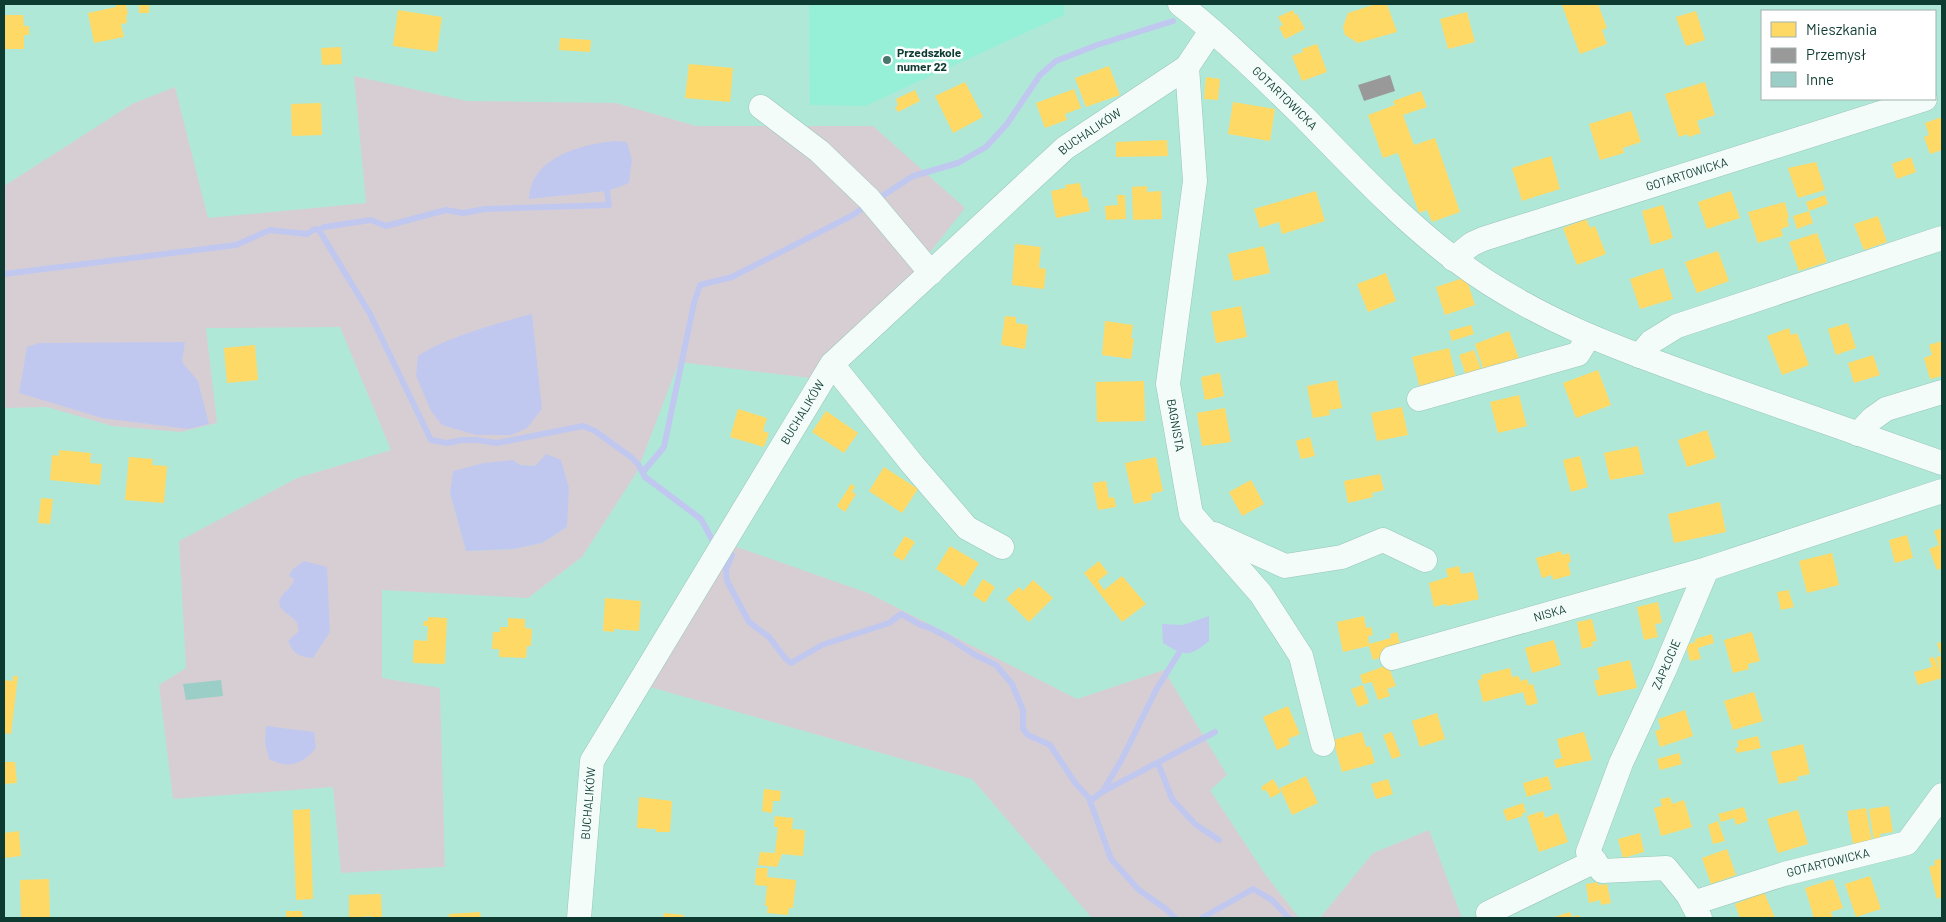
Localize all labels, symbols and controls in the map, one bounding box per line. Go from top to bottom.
legend [1761,10,1936,100]
text: Mieszkania [1806,20,1877,38]
place label: Przedszkole numer 22 [897,45,962,73]
text: Przemysł [1806,45,1866,63]
marker: Przedszkole numer 22 [881,54,893,66]
street label: GOTARTOWICKA [1250,63,1321,132]
text: Inne [1806,70,1834,88]
street label: BUCHALIKÓW [1055,104,1124,157]
street label: GOTARTOWICKA [1644,154,1729,193]
street label: BUCHALIKÓW [777,377,827,447]
street label: BAGNISTA [1165,398,1188,453]
street label: NISKA [1532,601,1567,624]
street label: ZAPŁOCIE [1648,637,1683,691]
street label: BUCHALIKÓW [578,766,598,840]
street label: GOTARTOWICKA [1785,845,1871,879]

